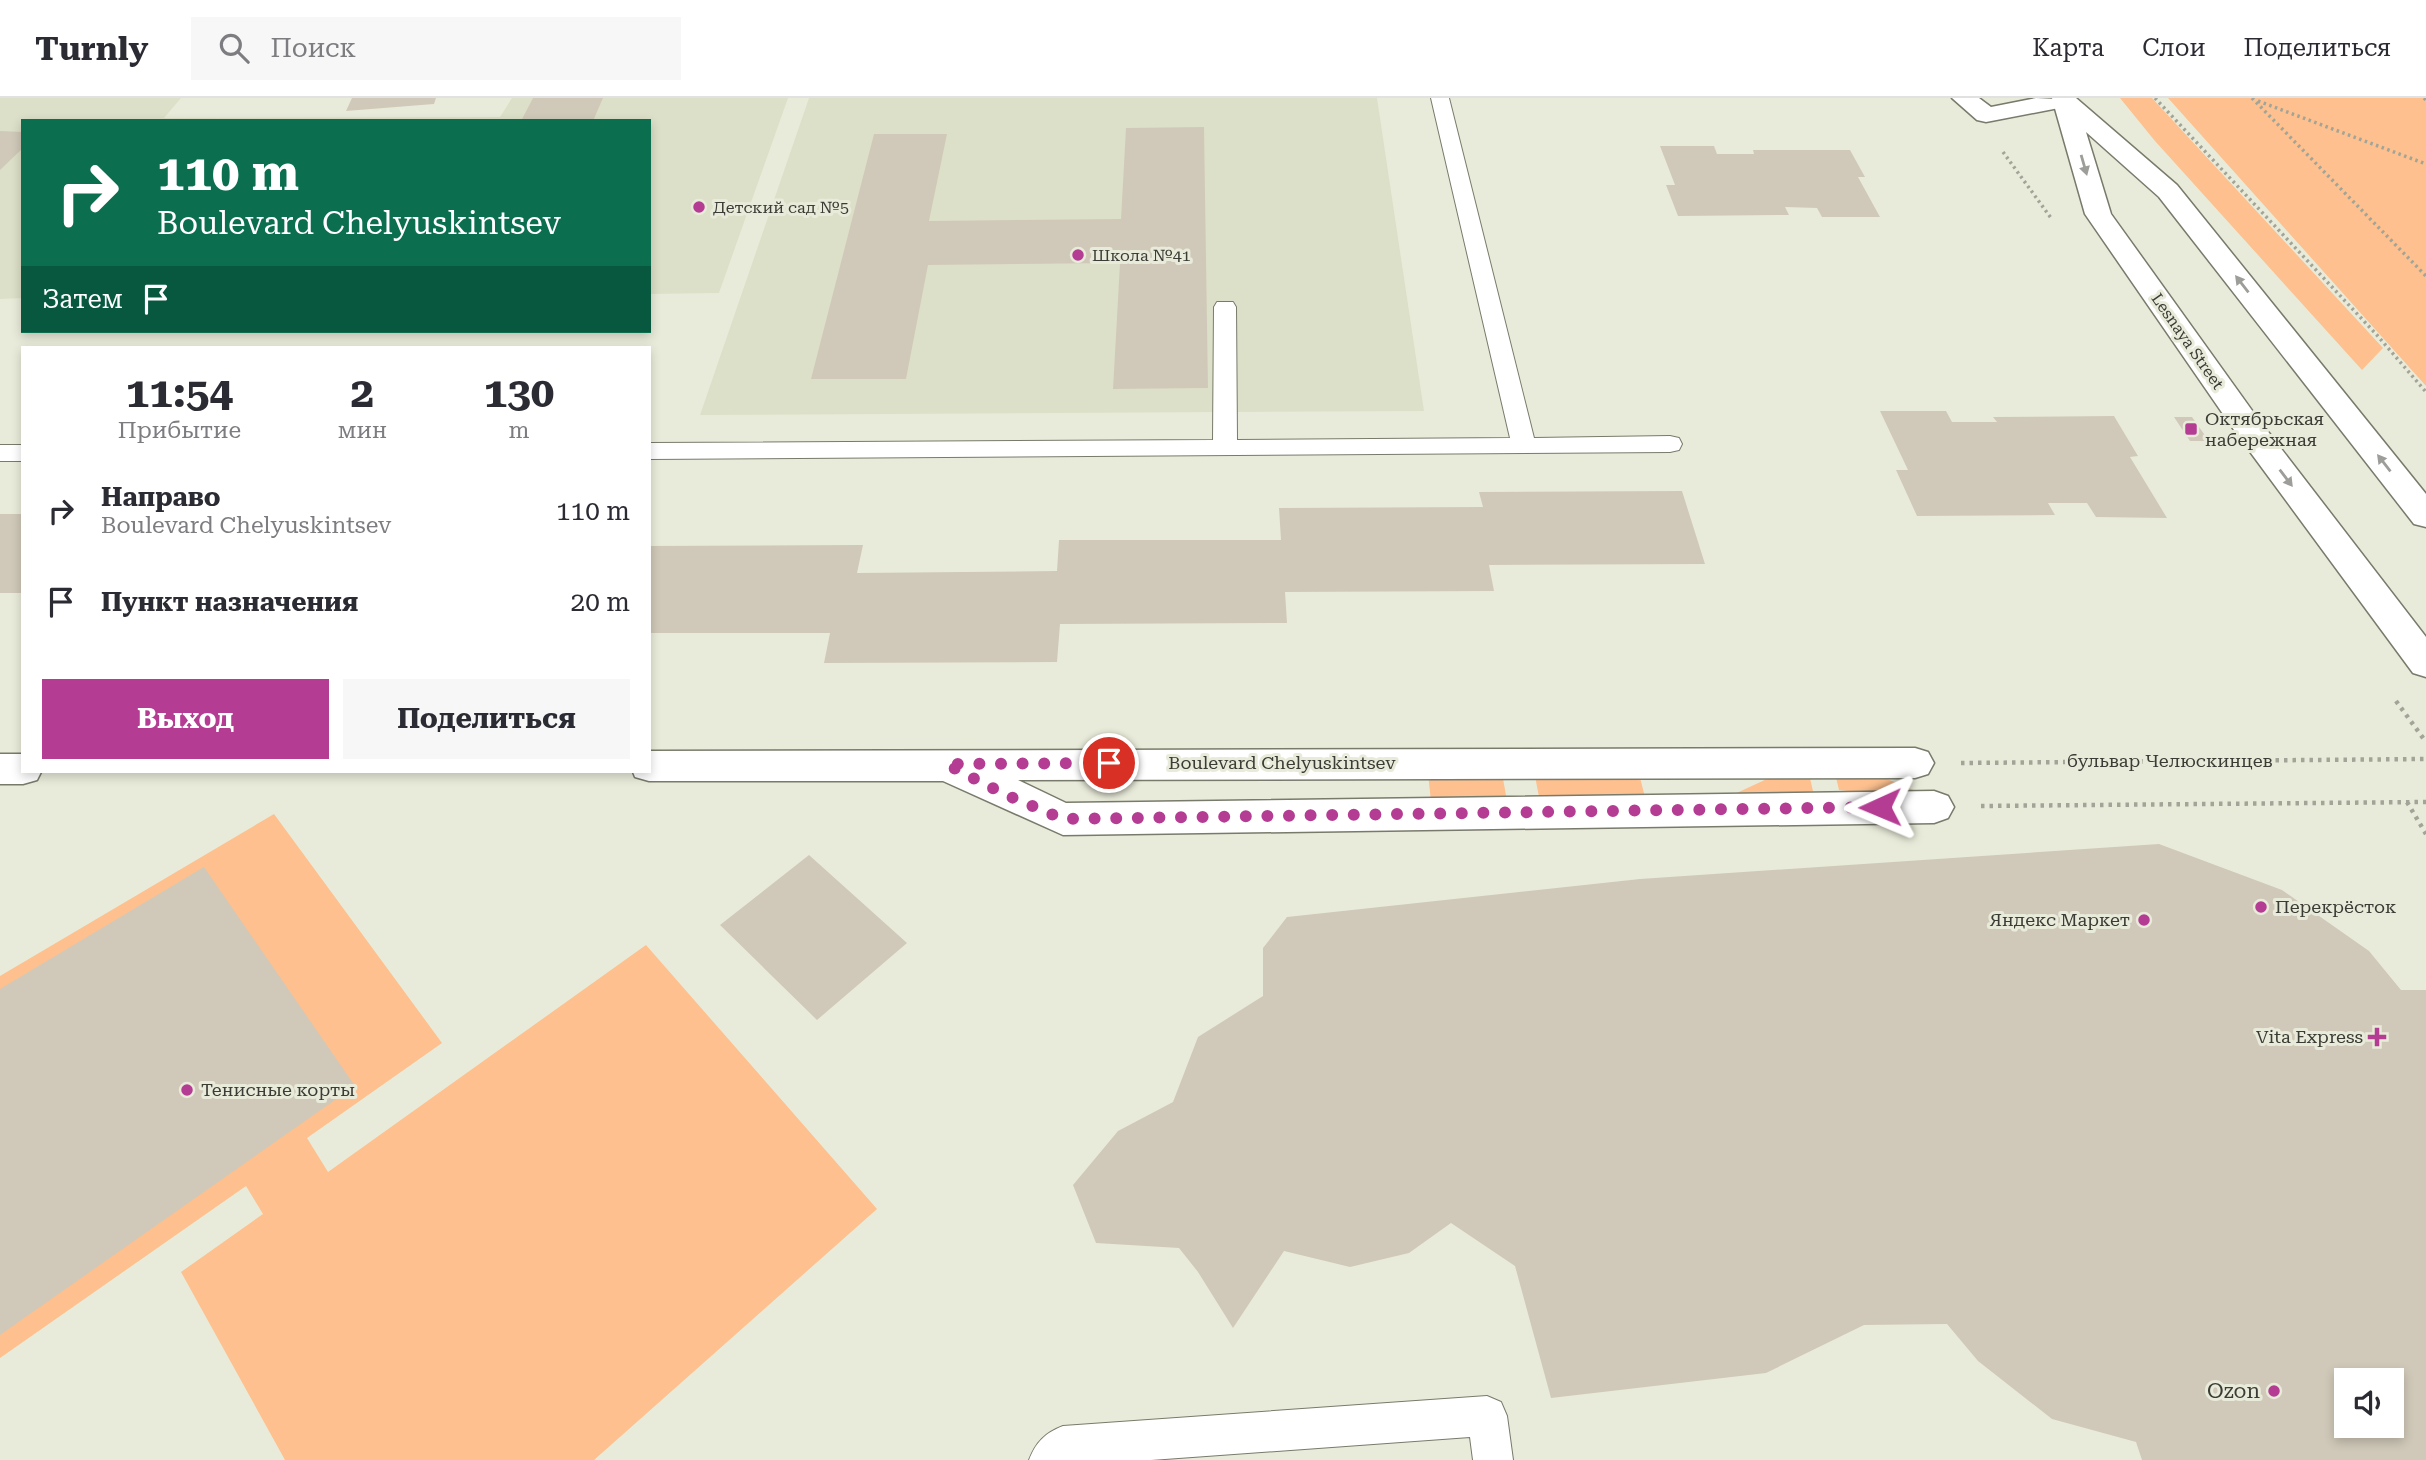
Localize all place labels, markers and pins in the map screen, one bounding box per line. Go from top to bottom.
place label: Детский сад №5 [713,198,849,217]
marker: Детский сад №5 [691,199,707,215]
place label: Школа №41 [1092,246,1191,265]
marker: Школа №41 [1070,247,1086,263]
place label: Октябрьская набережная [2205,408,2324,450]
marker: Октябрьская набережная [2183,421,2199,437]
pin [1079,733,1139,793]
place label: Перекрёсток [2275,896,2397,917]
marker: Перекрёсток [2253,899,2269,915]
place label: Яндекс Маркет [1990,909,2130,930]
marker: Яндекс Маркет [2136,912,2152,928]
place label: Vita Express [2256,1026,2363,1047]
marker: Vita Express [2369,1029,2385,1045]
place label: Тенисные корты [201,1079,355,1100]
marker: Тенисные корты [179,1082,195,1098]
place label: Ozon [2207,1379,2260,1403]
marker: Ozon [2266,1383,2282,1399]

